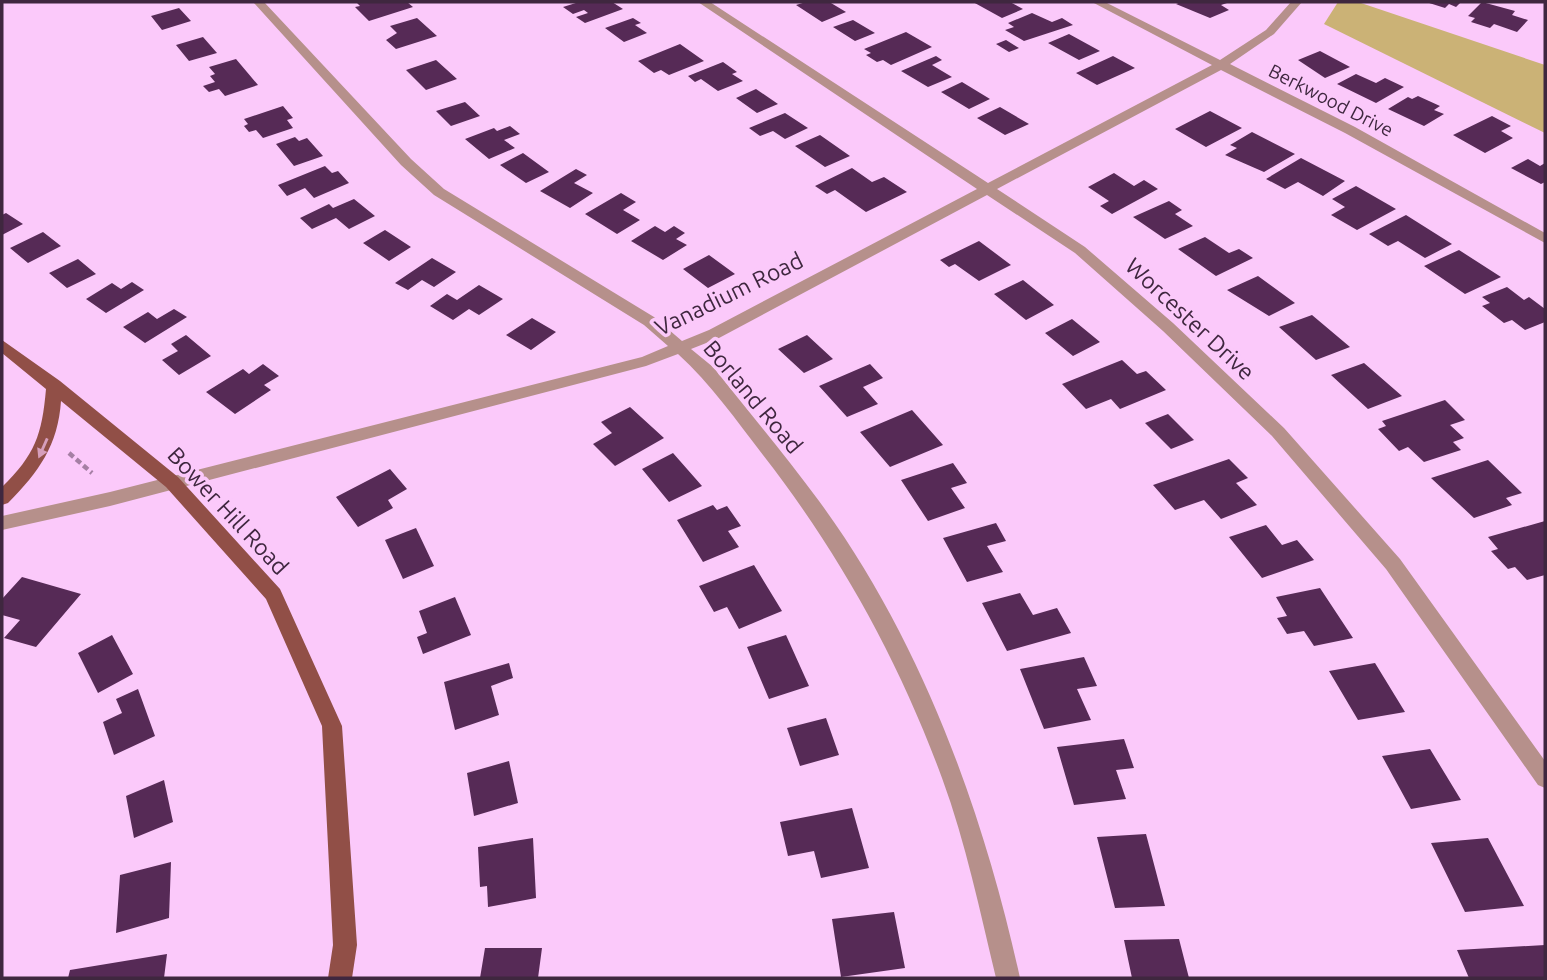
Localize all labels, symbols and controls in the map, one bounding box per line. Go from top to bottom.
street label: Berkwood Drive [1265,59,1397,141]
street label: Vanadium Road [651,247,807,340]
street label: Worcester Drive [1121,253,1260,385]
street label: Borland Road [699,335,808,458]
one-way arrow [37,438,48,459]
street label: Bower Hill Road [163,442,294,579]

